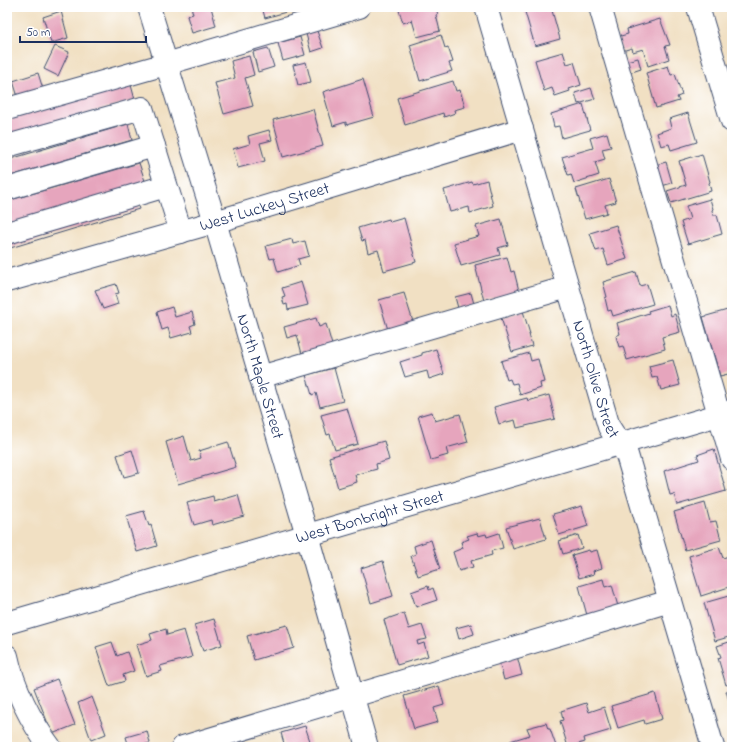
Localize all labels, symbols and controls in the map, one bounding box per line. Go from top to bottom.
scale bar [20,18,146,44]
text: 50 m [26,24,50,42]
street label: West Luckey Street [197,175,333,238]
street label: North Maple Street [230,311,291,442]
street label: North Olive Street [566,317,626,444]
street label: West Bonbright Street [293,483,447,550]

